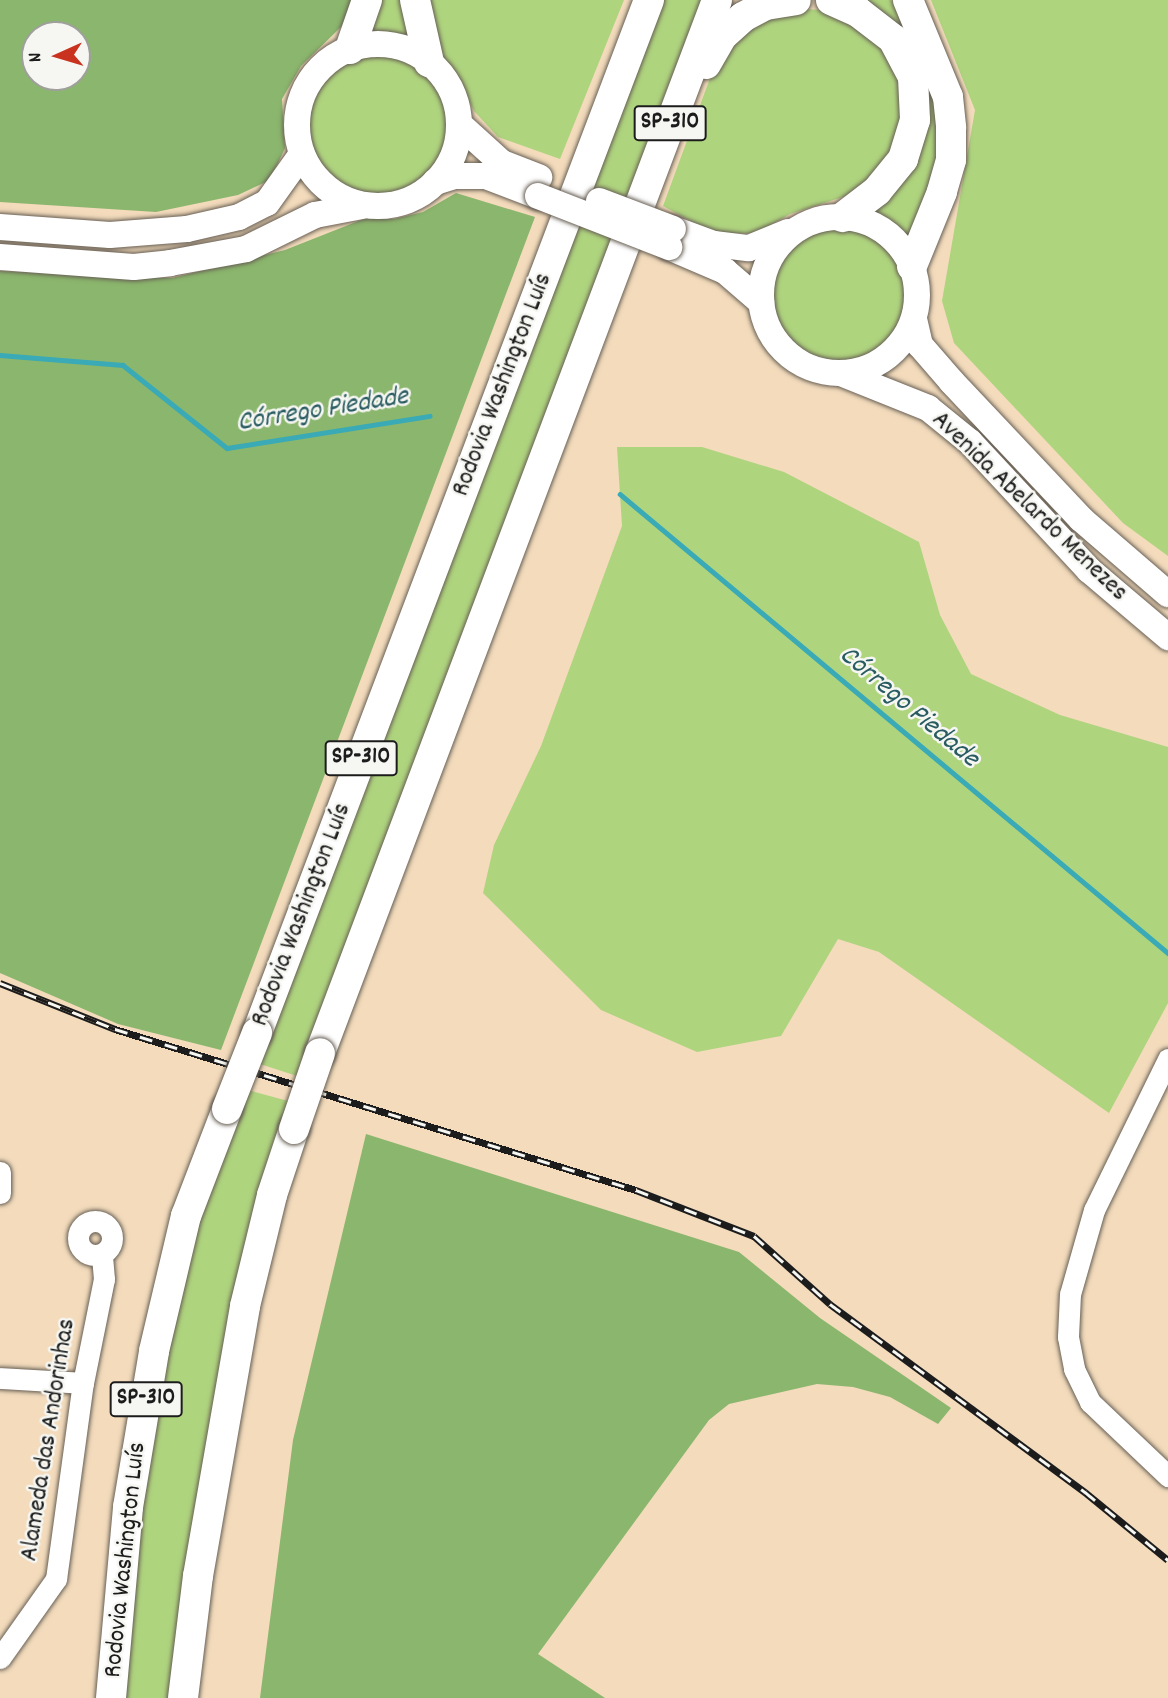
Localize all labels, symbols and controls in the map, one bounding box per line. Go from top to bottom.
north arrow [21,21,91,91]
text: N [23,52,50,63]
road number: SP-310 [633,103,707,144]
street label: Rodovia Washington Luís [446,269,560,501]
water label: Córrego Piedade [235,381,411,441]
street label: Avenida Abelardo Menezes [924,405,1134,609]
water label: Córrego Piedade [831,640,985,776]
road number: SP-310 [324,738,398,778]
street label: Rodovia Washington Luís [245,799,359,1031]
street label: Alameda das Andorinhas [14,1317,84,1563]
road number: SP-310 [109,1378,183,1420]
street label: Rodovia Washington Luís [98,1441,154,1679]

